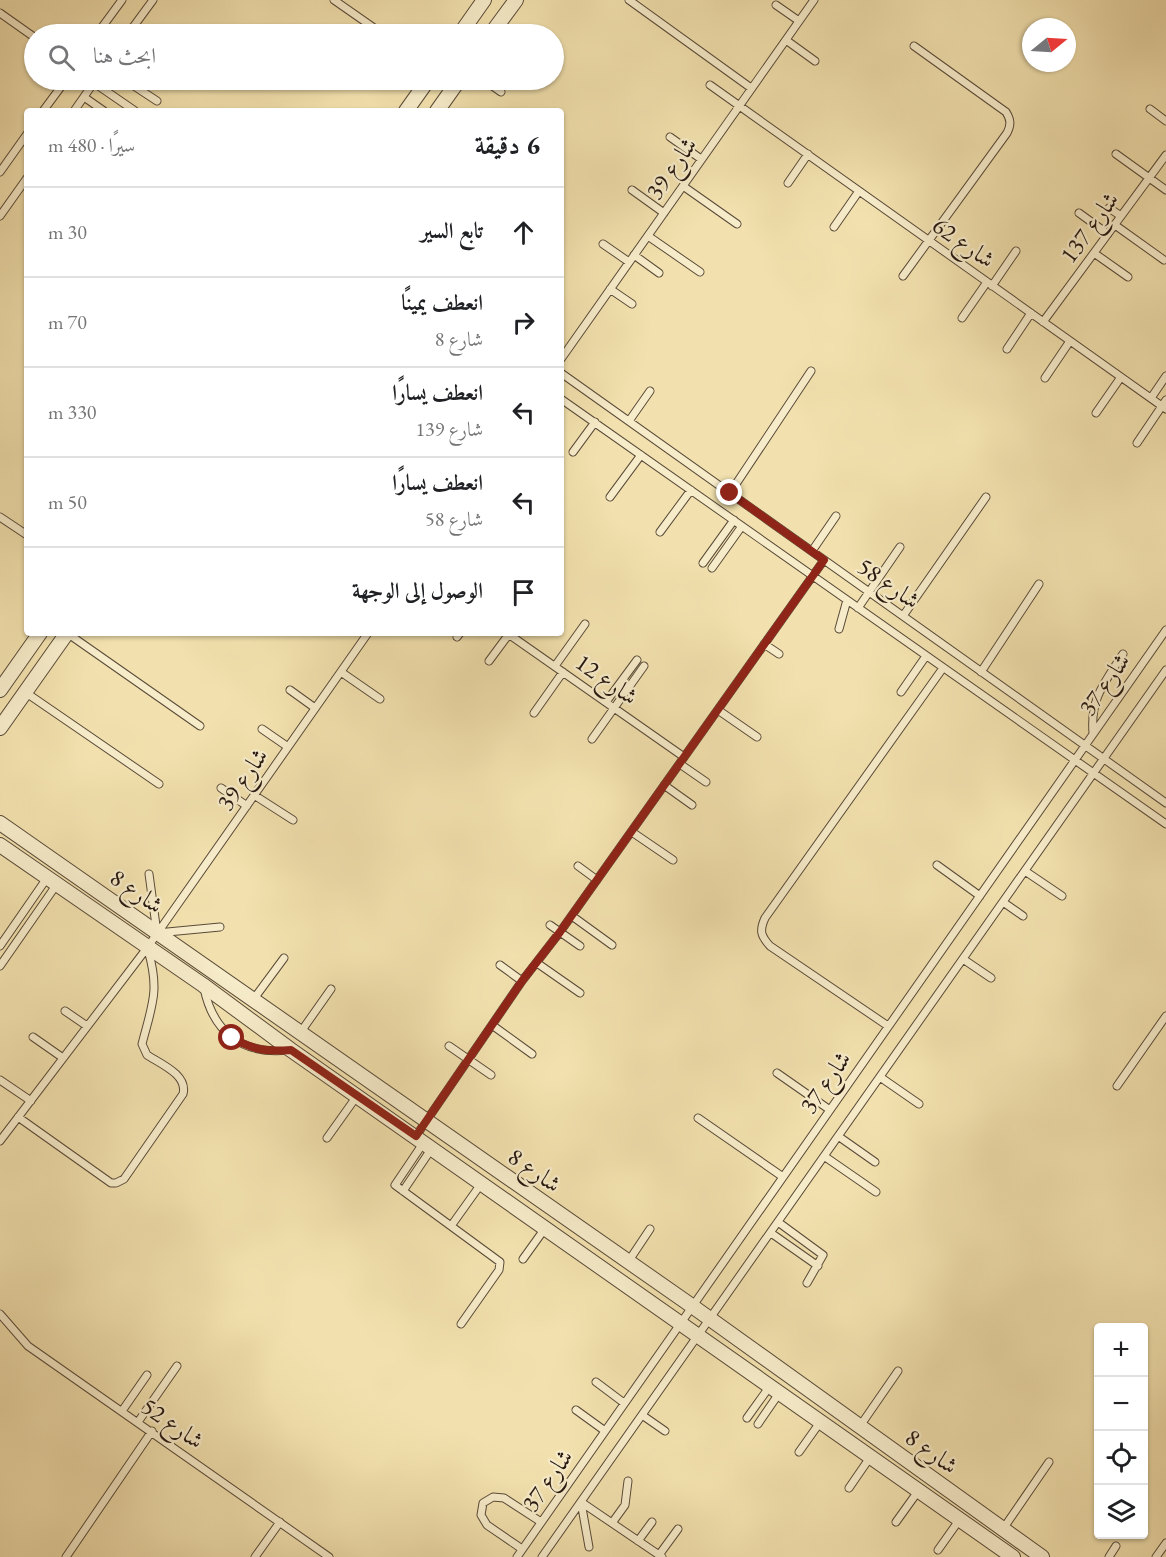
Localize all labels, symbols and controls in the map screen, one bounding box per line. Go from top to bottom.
north arrow [1022,18,1076,72]
search box [24,24,564,90]
icon: search [45,41,78,74]
text: ابحث هنا [93,41,156,70]
text: 6 دقيقة [475,128,540,162]
street label: شارع 39 [638,131,708,208]
text: سيرًا · 480 m [48,132,135,158]
street label: شارع 137 [1053,185,1129,272]
street label: شارع 62 [924,209,1001,279]
text: تابع السير [420,216,483,245]
icon: ahead [507,216,540,249]
text: 30 m [48,219,87,245]
text: انعطف يمينًا [401,288,483,317]
icon: right [507,306,540,339]
text: 70 m [48,309,87,335]
text: شارع 8 [435,326,483,352]
text: انعطف يسارًا [392,378,483,407]
icon: left [507,396,540,429]
text: 330 m [48,399,96,425]
text: شارع 139 [415,416,483,442]
text: انعطف يسارًا [392,468,483,497]
route end [716,479,742,505]
icon: left [507,486,540,519]
text: 50 m [48,489,87,515]
text: شارع 58 [425,506,483,532]
street label: شارع 58 [849,550,926,620]
text: الوصول إلى الوجهة [352,576,483,605]
icon: arrive [507,576,540,609]
street label: شارع 12 [567,646,644,716]
street label: شارع 37 [1071,647,1141,724]
street label: شارع 39 [209,742,279,819]
street label: شارع 8 [101,862,170,924]
route start [218,1024,244,1050]
street label: شارع 37 [792,1045,862,1122]
street label: شارع 8 [499,1141,568,1203]
map controls [1094,1323,1148,1539]
button: + [1094,1323,1148,1377]
button: − [1094,1377,1148,1431]
street label: شارع 52 [133,1390,210,1460]
street label: شارع 8 [896,1421,965,1485]
button: locate [1094,1431,1148,1485]
street label: شارع 37 [514,1443,584,1520]
button: layers [1094,1485,1148,1539]

